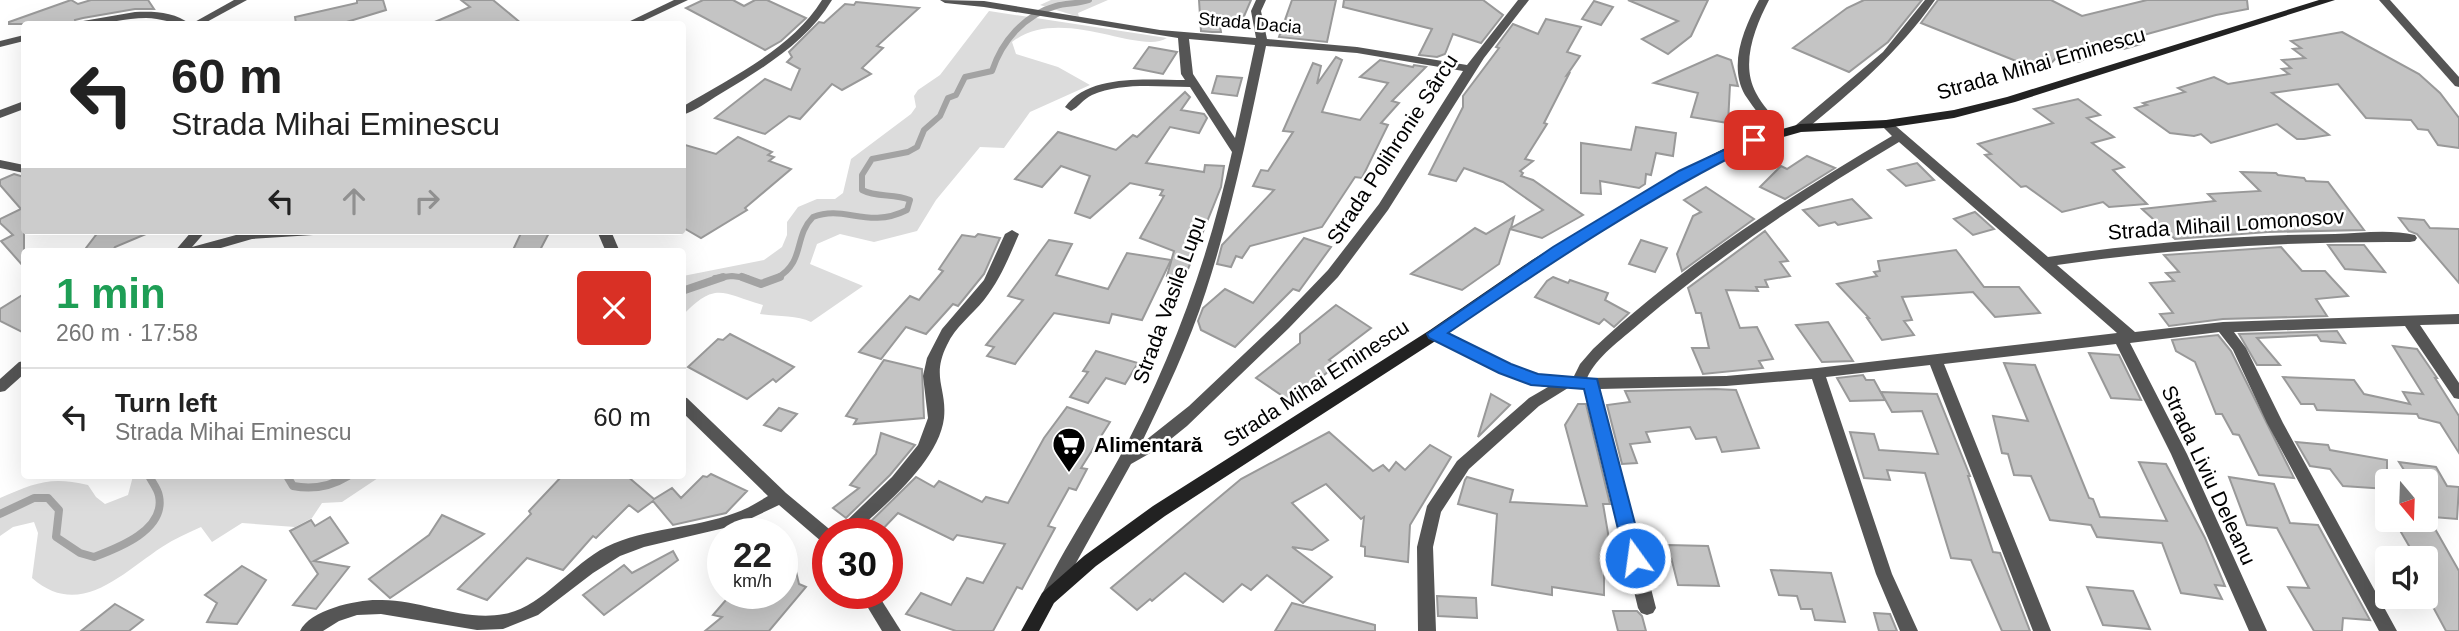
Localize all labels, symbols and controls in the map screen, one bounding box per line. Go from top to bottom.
street label: Strada Dacia [1197,9,1304,38]
street label: Strada Mihai Eminescu [1934,22,2148,104]
icon: left [56,49,147,140]
text: 60 m [171,49,283,103]
street label: Strada Polihronie Sârcu [1322,50,1462,248]
text: Strada Mihai Eminescu [171,106,500,142]
pin [1724,110,1784,170]
icon: arrive [1735,121,1773,159]
icon: left [262,182,300,220]
icon: ahead [335,182,373,220]
icon: right [408,182,446,220]
street label: Strada Mihail Lomonosov [2107,204,2345,244]
street label: Strada Vasile Lupu [1128,213,1210,387]
text: 1 min [56,270,166,317]
button: close [577,271,651,345]
street label: Strada Mihai Eminescu [1219,315,1413,451]
text: 260 m · 17:58 [56,320,198,346]
street label: Strada Liviu Deleanu [2157,382,2261,568]
text: Turn left [115,388,217,418]
icon: left [56,398,94,436]
text: 60 m [593,402,651,432]
text: Strada Mihai Eminescu [115,419,352,445]
supermarket icon: Alimentară [1050,425,1088,474]
place label: Alimentară [1094,433,1203,456]
north arrow [2375,469,2438,532]
map controls [2375,469,2438,609]
speed limit sign: 30 [812,518,903,609]
position arrow [1598,521,1672,595]
text: 22 [733,535,772,574]
button: sound [2375,546,2438,609]
text: km/h [733,571,772,591]

